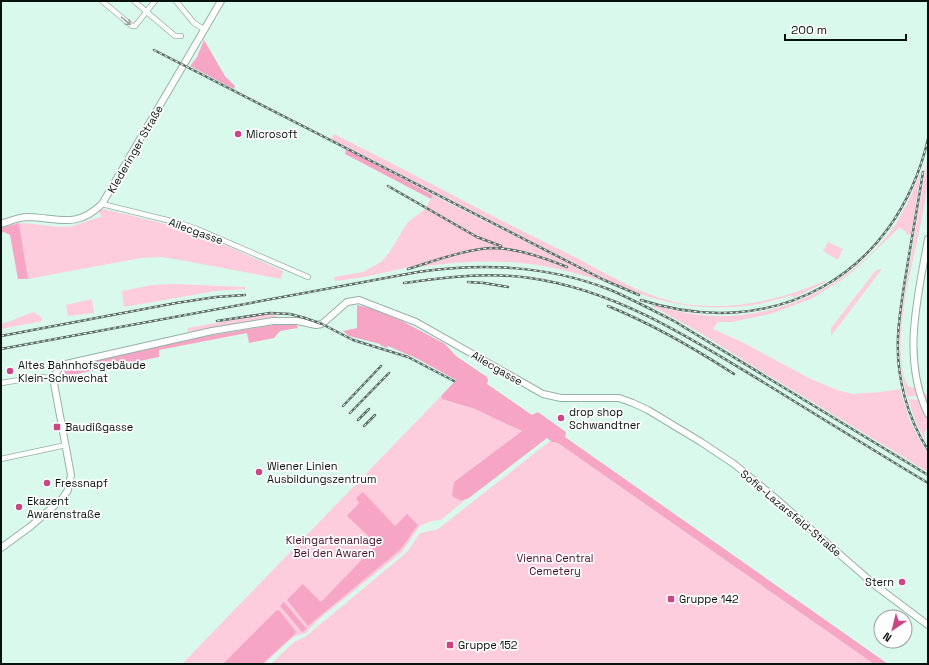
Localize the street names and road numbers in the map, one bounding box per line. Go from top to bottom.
street label: Klederinger Straße [104,103,166,195]
street label: Ailecgasse [167,215,225,247]
street label: Ailecgasse [469,348,525,388]
street label: Sofie-Lazarsfeld-Straße [738,467,844,559]

